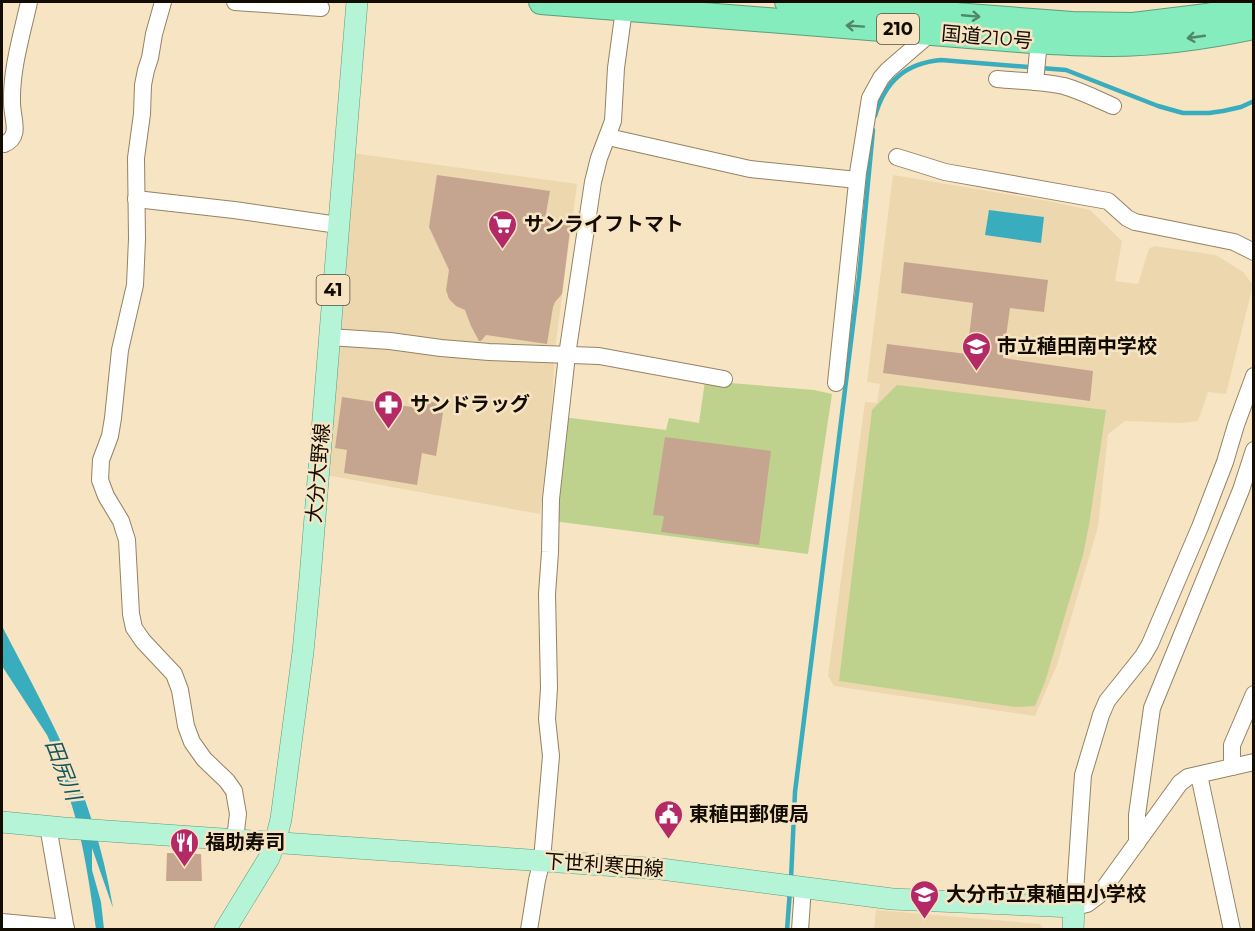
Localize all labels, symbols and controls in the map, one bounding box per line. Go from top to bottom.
one-way arrow [960,11,980,22]
road number: 210 [877,14,919,44]
one-way arrow [846,20,866,31]
street label: 国道210号 [940,21,1034,53]
one-way arrow [1187,32,1206,43]
supermarket icon: サンライフトマト [487,208,519,250]
place label: サンライフトマト [524,212,684,236]
road number: 41 [316,275,350,305]
school or university icon: 市立稙田南中学校 [960,330,992,372]
place label: 市立稙田南中学校 [997,334,1157,358]
pharmacy icon: サンドラッグ [373,388,405,430]
place label: サンドラッグ [410,392,530,416]
street label: 大分大野線 [302,422,334,524]
water label: 田尻川 [41,736,87,806]
public building icon: 東稙田郵便局 [652,798,684,840]
place label: 東稙田郵便局 [689,802,809,826]
restaurant icon: 福助寿司 [168,826,200,868]
place label: 福助寿司 [205,830,285,854]
street label: 下世利寒田線 [543,849,665,881]
school or university icon: 大分市立東稙田小学校 [909,878,941,920]
place label: 大分市立東稙田小学校 [946,882,1146,906]

